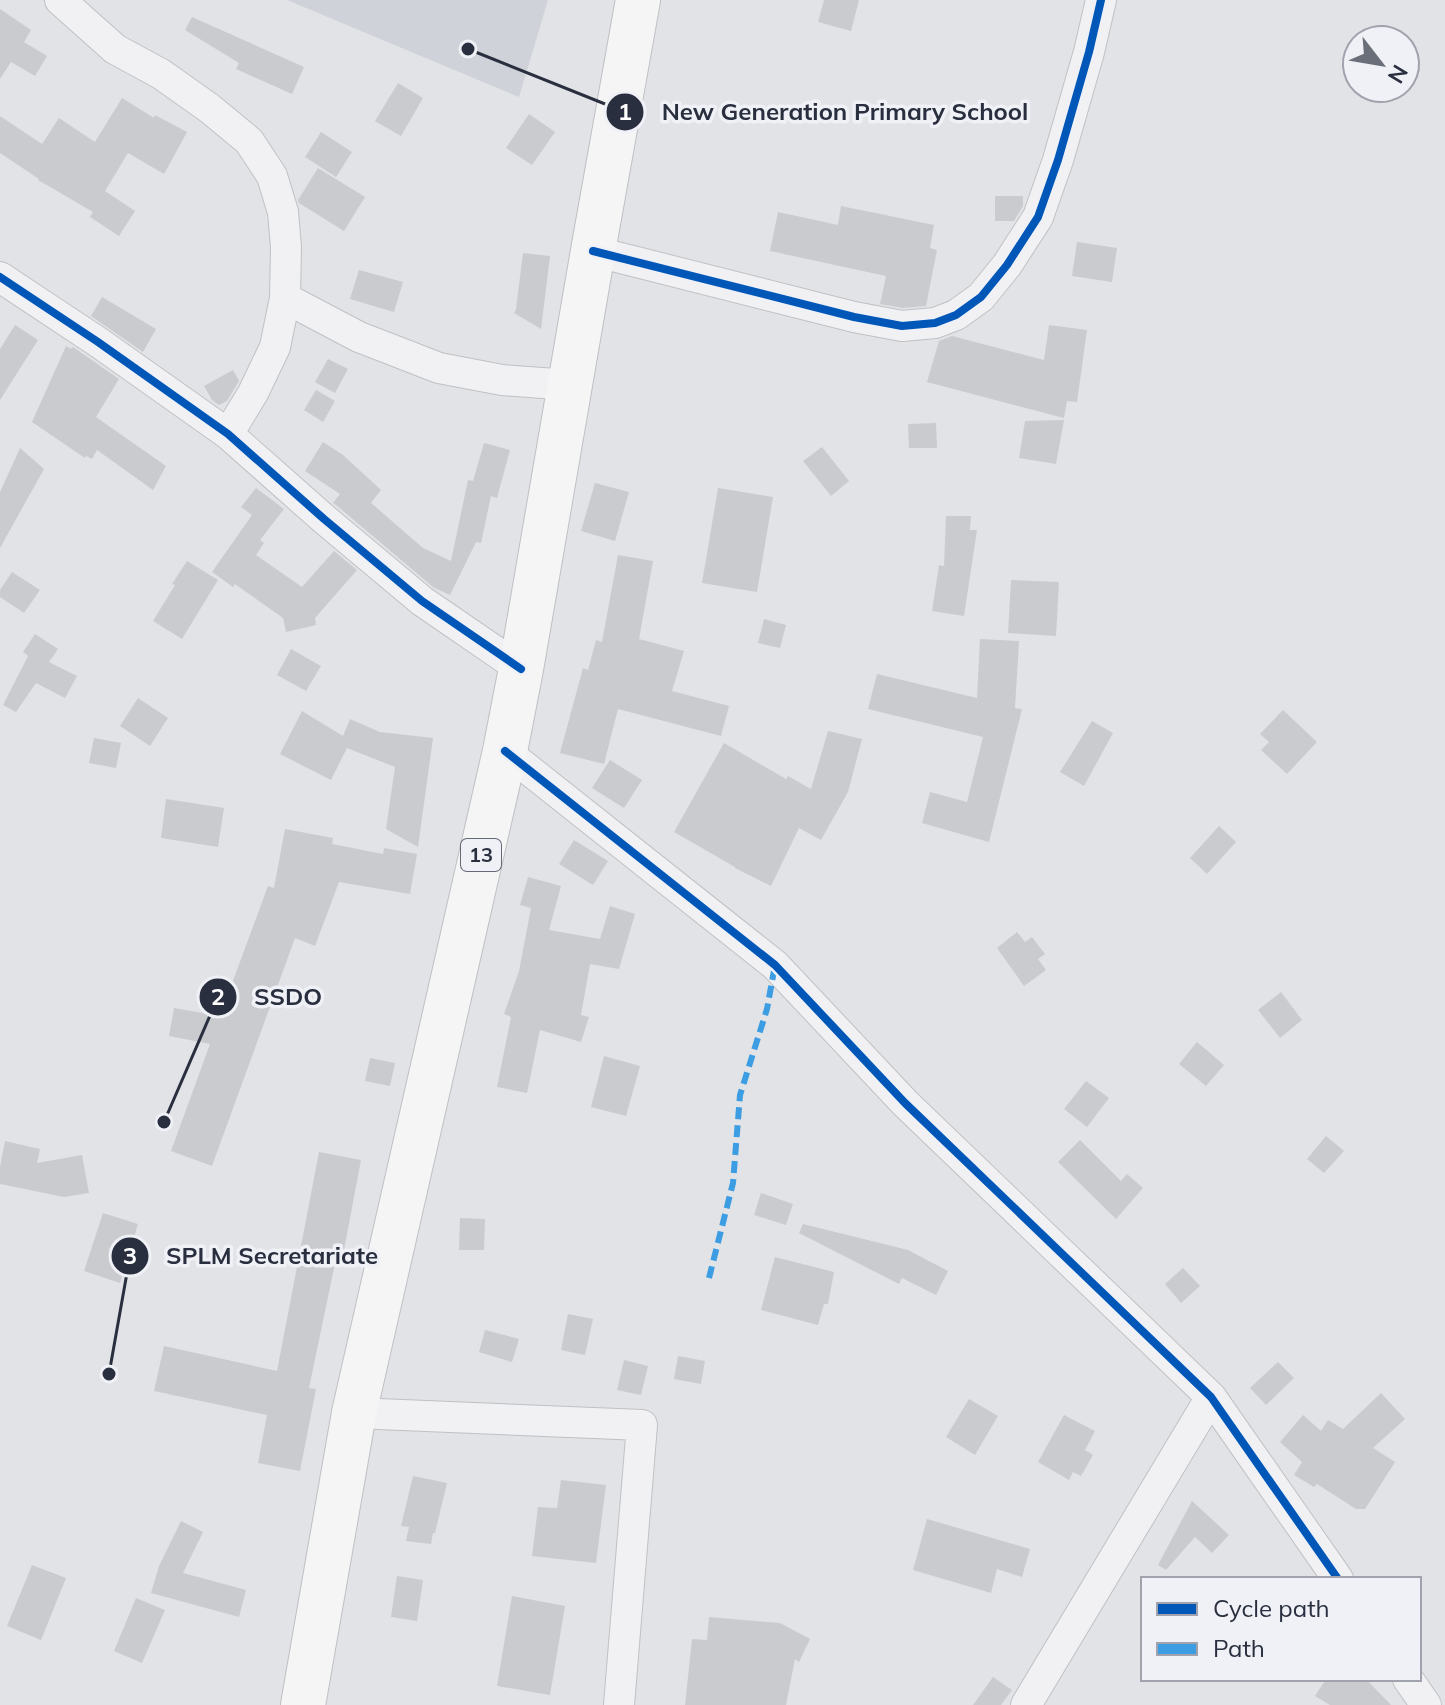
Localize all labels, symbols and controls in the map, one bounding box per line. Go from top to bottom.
north arrow [1341,24,1421,104]
text: N [1382,60,1414,89]
callout: New Generation Primary School [605,88,1044,136]
text: 1 [618,96,632,126]
text: New Generation Primary School [662,96,1028,126]
road number: 13 [461,839,501,871]
callout: SSDO [198,973,338,1021]
text: 2 [211,981,225,1011]
text: SSDO [254,981,322,1011]
callout: SPLM Secretariate [110,1232,394,1280]
text: 3 [123,1240,137,1270]
text: SPLM Secretariate [166,1240,378,1270]
legend [1141,1577,1421,1681]
text: Cycle path [1213,1593,1330,1623]
text: Path [1213,1633,1265,1663]

